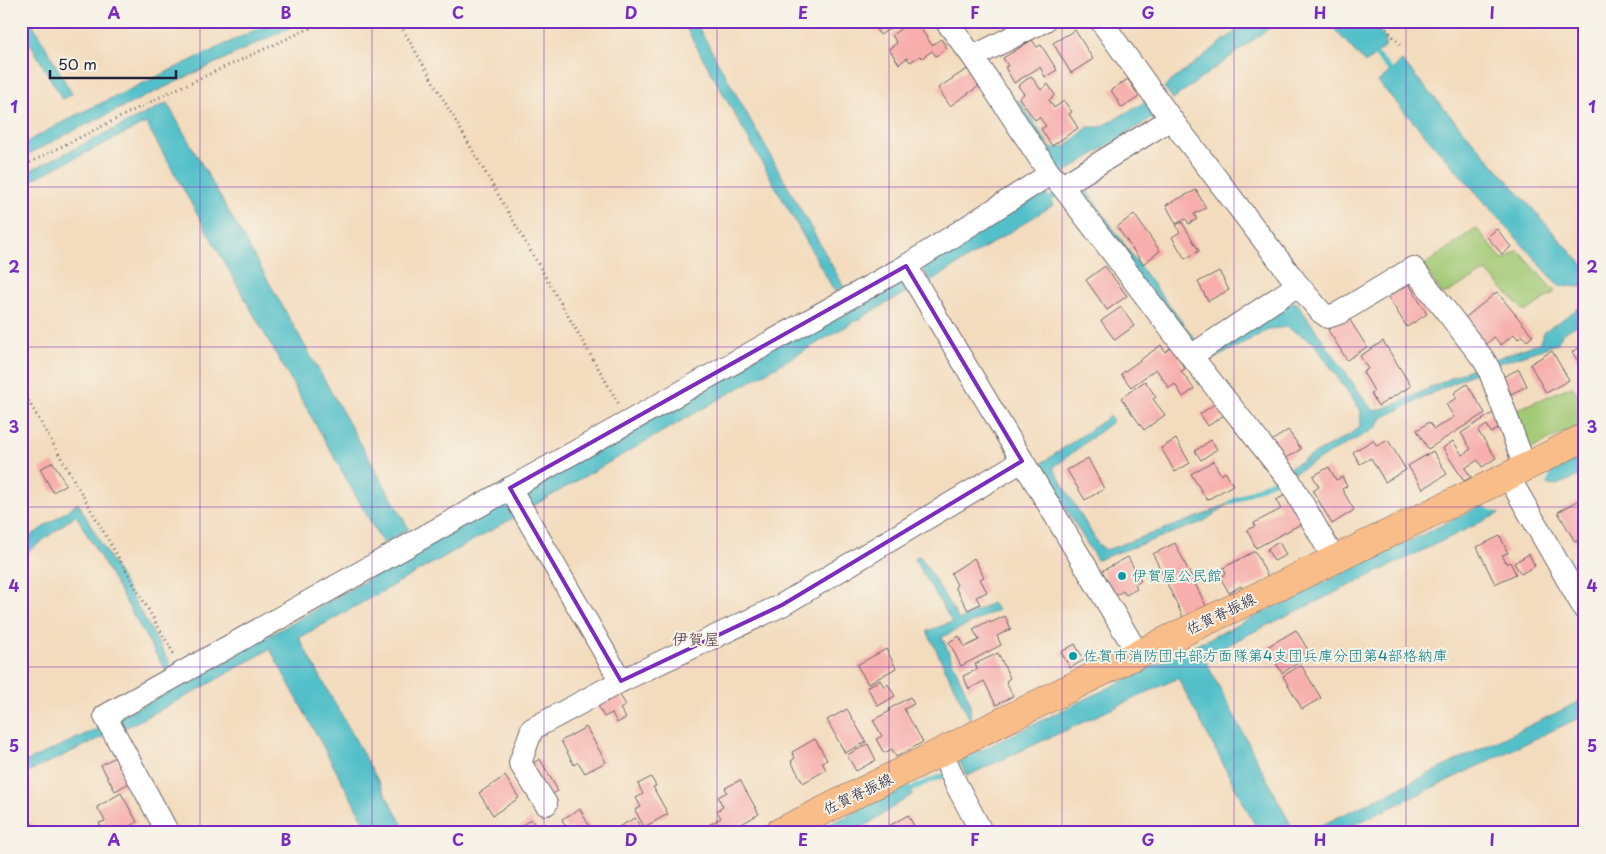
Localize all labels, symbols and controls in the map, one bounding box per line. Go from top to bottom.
text: A [108,0,121,24]
text: B [281,0,292,24]
text: C [452,0,464,24]
text: D [625,0,637,24]
text: E [798,0,808,24]
text: F [970,0,980,24]
text: G [1141,0,1155,24]
text: H [1314,0,1326,24]
text: I [1489,0,1495,24]
scale bar [50,48,176,80]
text: 50 m [58,52,97,75]
text: 1 [10,94,18,118]
text: 1 [1588,94,1596,118]
text: 2 [8,254,20,278]
text: 2 [1586,254,1598,278]
text: 3 [9,414,19,438]
text: 3 [1587,414,1597,438]
place label: 伊賀屋公民館 [1132,563,1222,586]
marker: 伊賀屋公民館 [1116,570,1128,582]
text: 4 [9,573,20,597]
text: 4 [1587,573,1598,597]
street label: 佐賀脊振線 [1182,586,1259,639]
district label: 伊賀屋 [672,626,720,650]
place label: 佐賀市消防団中部方面隊第4支団兵庫分団第4部格納庫 [1083,643,1448,666]
marker: 佐賀市消防団中部方面隊第4支団兵庫分団第4部格納庫 [1067,650,1079,662]
text: 5 [9,733,19,757]
text: 5 [1587,733,1597,757]
street label: 佐賀脊振線 [819,766,896,819]
text: A [108,827,121,851]
text: B [281,827,292,851]
text: C [452,827,464,851]
text: D [625,827,637,851]
text: E [798,827,808,851]
text: F [970,827,980,851]
text: G [1141,827,1155,851]
text: H [1314,827,1326,851]
text: I [1489,827,1495,851]

